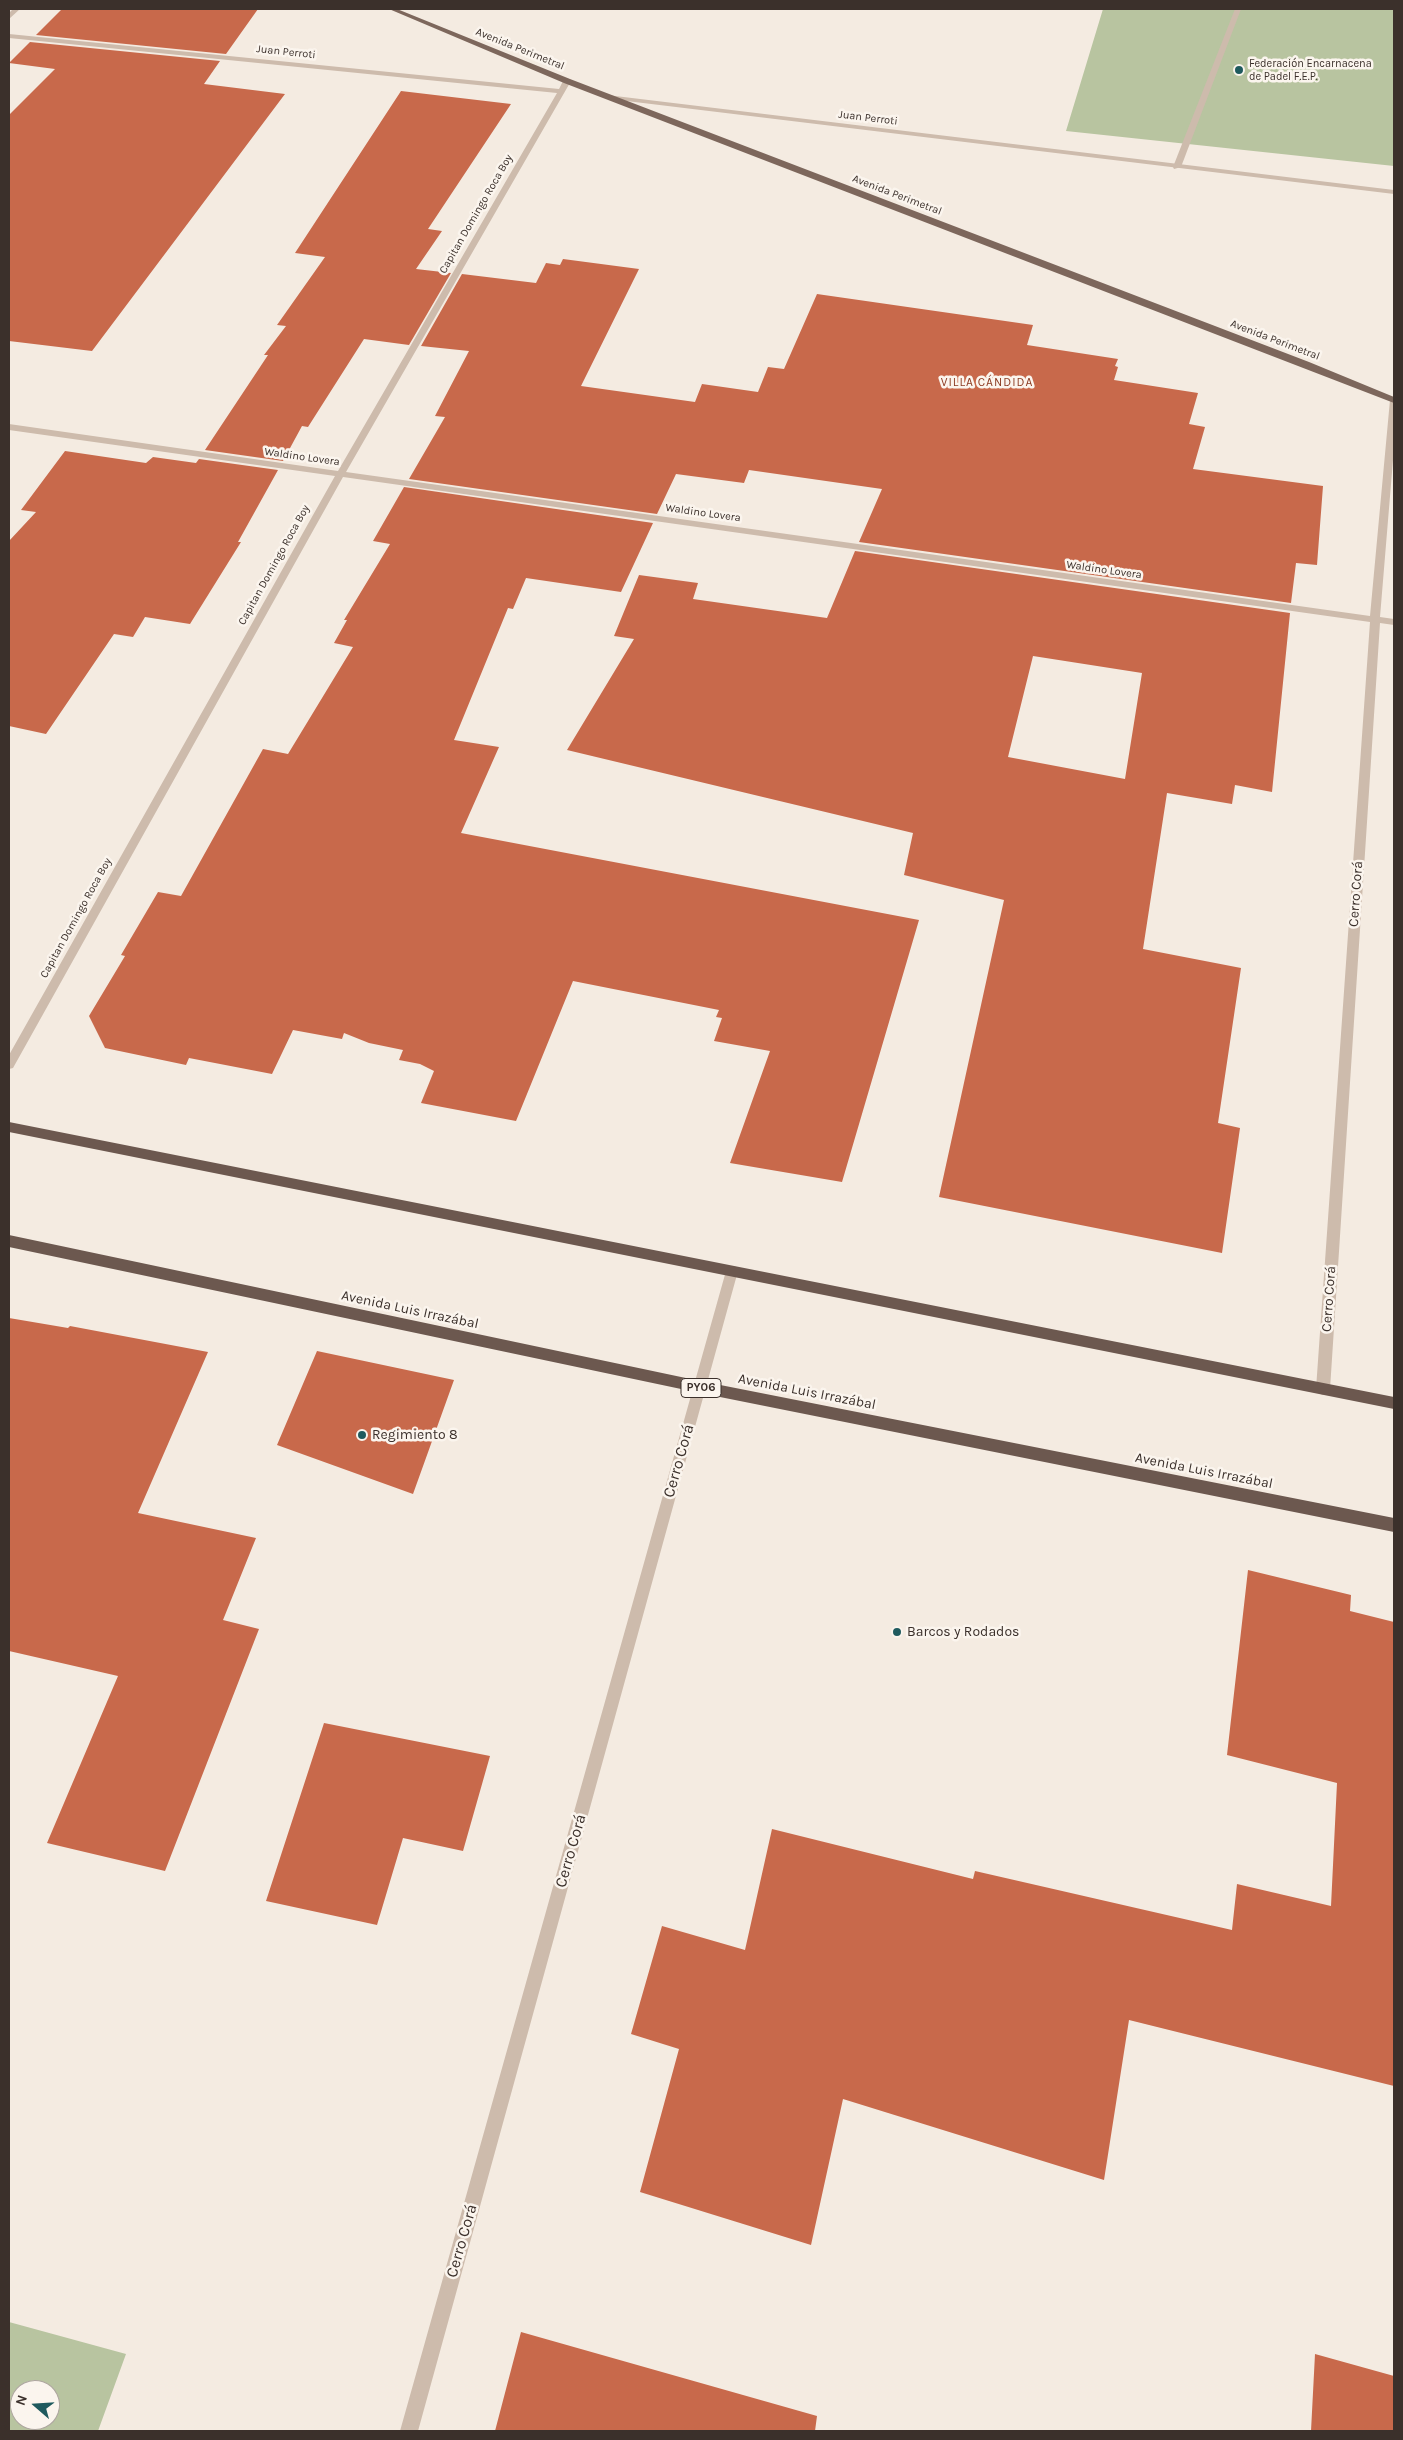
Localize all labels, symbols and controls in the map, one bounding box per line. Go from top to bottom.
street label: Avenida Perimetral [474,25,566,73]
street label: Juan Perroti [256,42,316,62]
place label: Federación Encarnacena de Padel F.E.P. [1249,57,1372,83]
marker: Federación Encarnacena de Padel F.E.P. [1233,64,1245,76]
street label: Juan Perroti [838,108,898,128]
street label: Capitan Domingo Roca Boy [436,152,516,276]
street label: Avenida Perimetral [851,172,943,218]
street label: Avenida Perimetral [1229,317,1321,363]
district label: VILLA CÁNDIDA [939,376,1035,390]
street label: Waldino Lovera [263,445,341,469]
street label: Waldino Lovera [664,501,742,525]
street label: Capitan Domingo Roca Boy [235,503,313,627]
street label: Waldino Lovera [1065,558,1143,582]
street label: Capitan Domingo Roca Boy [37,856,115,980]
street label: Cerro Corá [1345,861,1367,927]
street label: Cerro Corá [1318,1266,1340,1332]
street label: Avenida Luis Irrazábal [340,1287,480,1333]
street label: Avenida Luis Irrazábal [737,1370,877,1414]
road number: PY06 [681,1379,721,1398]
street label: Cerro Corá [659,1422,699,1500]
place label: Regimiento 8 [372,1427,458,1443]
marker: Regimiento 8 [356,1429,368,1441]
street label: Avenida Luis Irrazábal [1134,1449,1274,1493]
place label: Barcos y Rodados [907,1624,1019,1640]
marker: Barcos y Rodados [891,1626,903,1638]
street label: Cerro Corá [551,1812,591,1890]
street label: Cerro Corá [442,2202,482,2280]
north arrow [10,2380,60,2430]
text: N [12,2393,31,2408]

